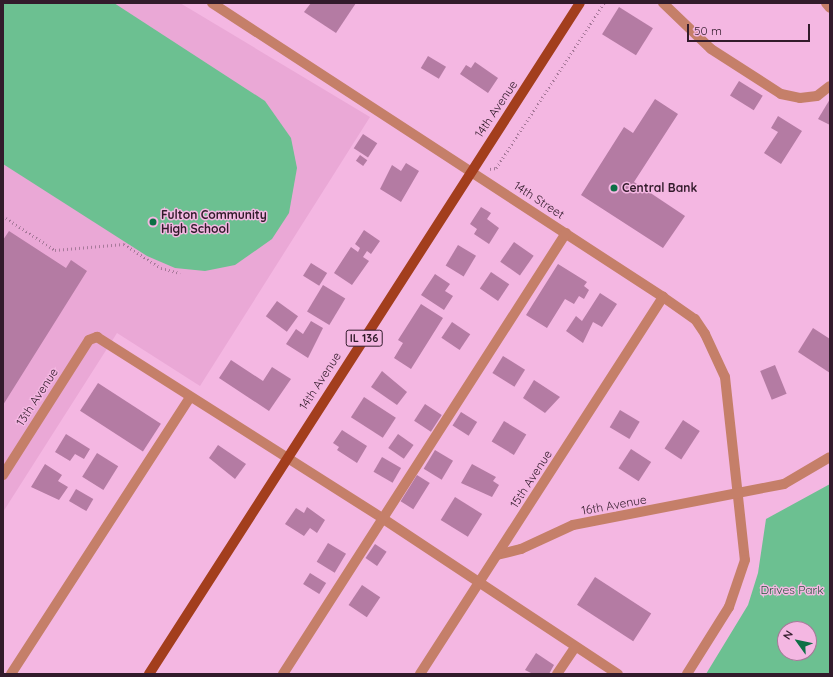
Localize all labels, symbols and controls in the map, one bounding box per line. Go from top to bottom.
scale bar [689,16,812,42]
text: 50 m [694,23,722,38]
street label: 14th Avenue [472,78,520,140]
street label: 14th Street [511,178,567,222]
place label: Central Bank [622,181,697,195]
marker: Central Bank [609,183,619,193]
place label: Fulton Community High School [161,208,267,236]
marker: Fulton Community High School [148,217,158,227]
road number: IL 136 [345,329,383,347]
street label: 14th Avenue [296,349,344,413]
street label: 13th Avenue [13,365,61,429]
street label: 15th Avenue [507,447,555,511]
street label: 16th Avenue [580,492,648,518]
park label: Drives Park [760,583,824,597]
north arrow [777,621,817,661]
text: N [780,628,796,642]

